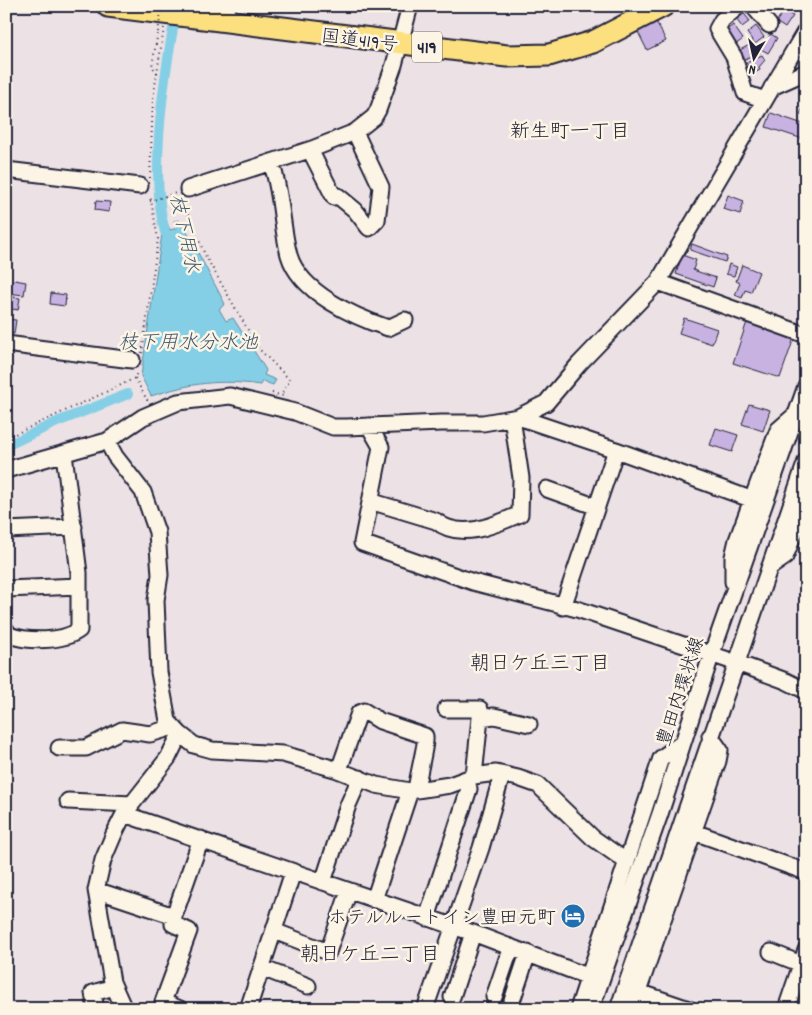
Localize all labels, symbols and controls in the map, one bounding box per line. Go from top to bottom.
street label: 国道419号 [319,24,400,61]
road number: 419 [412,32,442,62]
north arrow [730,32,780,82]
text: N [747,58,757,79]
district label: 新生町一丁目 [510,119,630,147]
water label: 枝下用水 [161,192,205,276]
water label: 枝下用水分水池 [118,330,259,358]
street label: 豊田内環状線 [652,634,713,750]
district label: 朝日ケ丘三丁目 [470,651,610,679]
hotel icon: ホテルルートイン豊田元町 [560,903,586,929]
place label: ホテルルートイン豊田元町 [328,906,556,933]
district label: 朝日ケ丘二丁目 [300,942,440,970]

